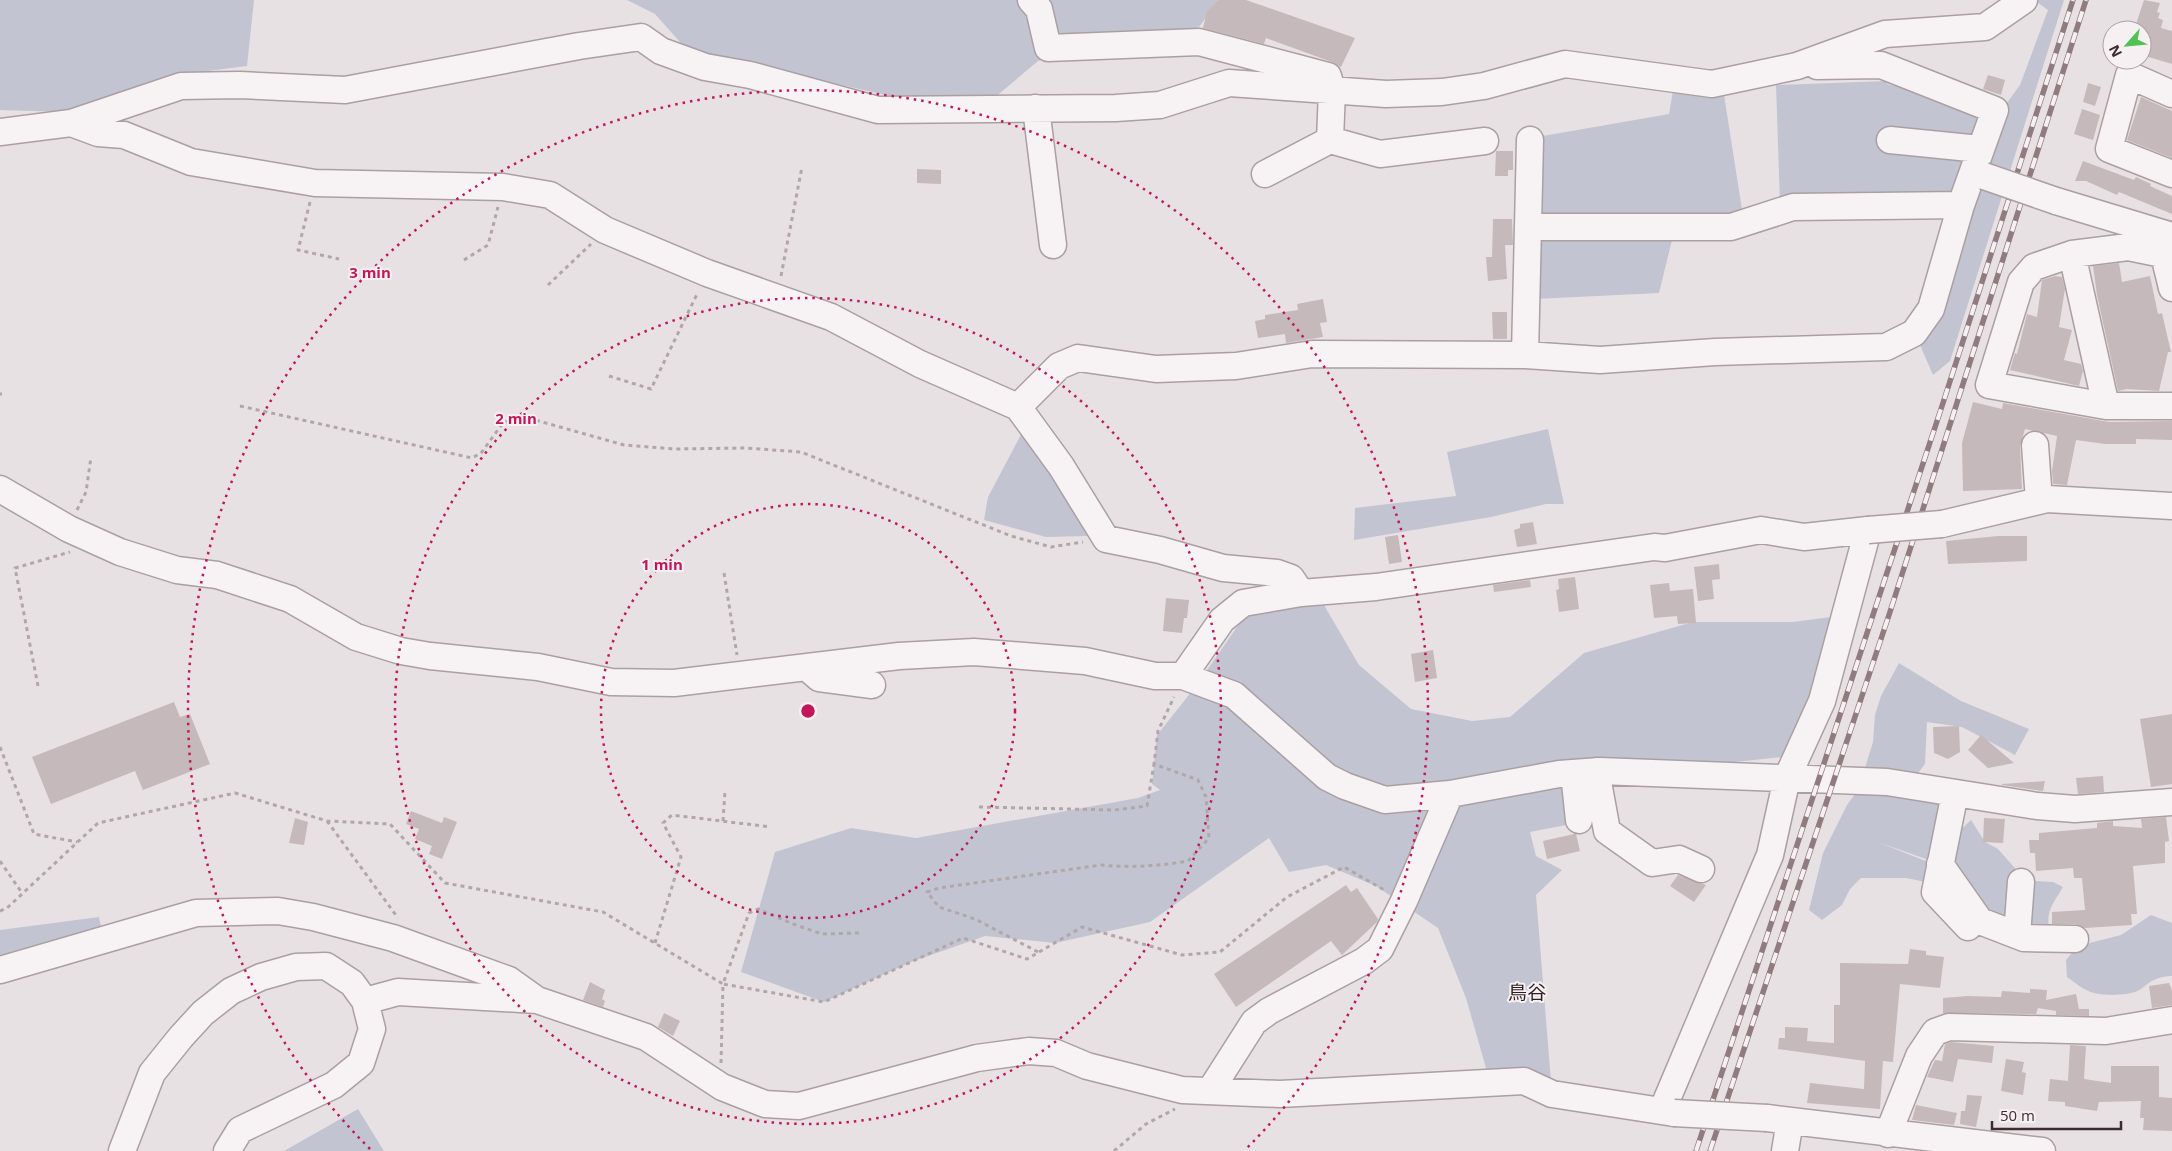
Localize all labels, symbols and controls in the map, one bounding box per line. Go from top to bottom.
north arrow [2102,20,2152,70]
text: N [2104,42,2126,61]
text: 3 min [349,262,391,282]
text: 2 min [495,408,537,428]
text: 1 min [641,554,683,574]
centre of rings [799,702,817,720]
district label: 鳥谷 [1508,979,1546,1005]
scale bar [1992,1098,2121,1130]
text: 50 m [2000,1105,2035,1125]

